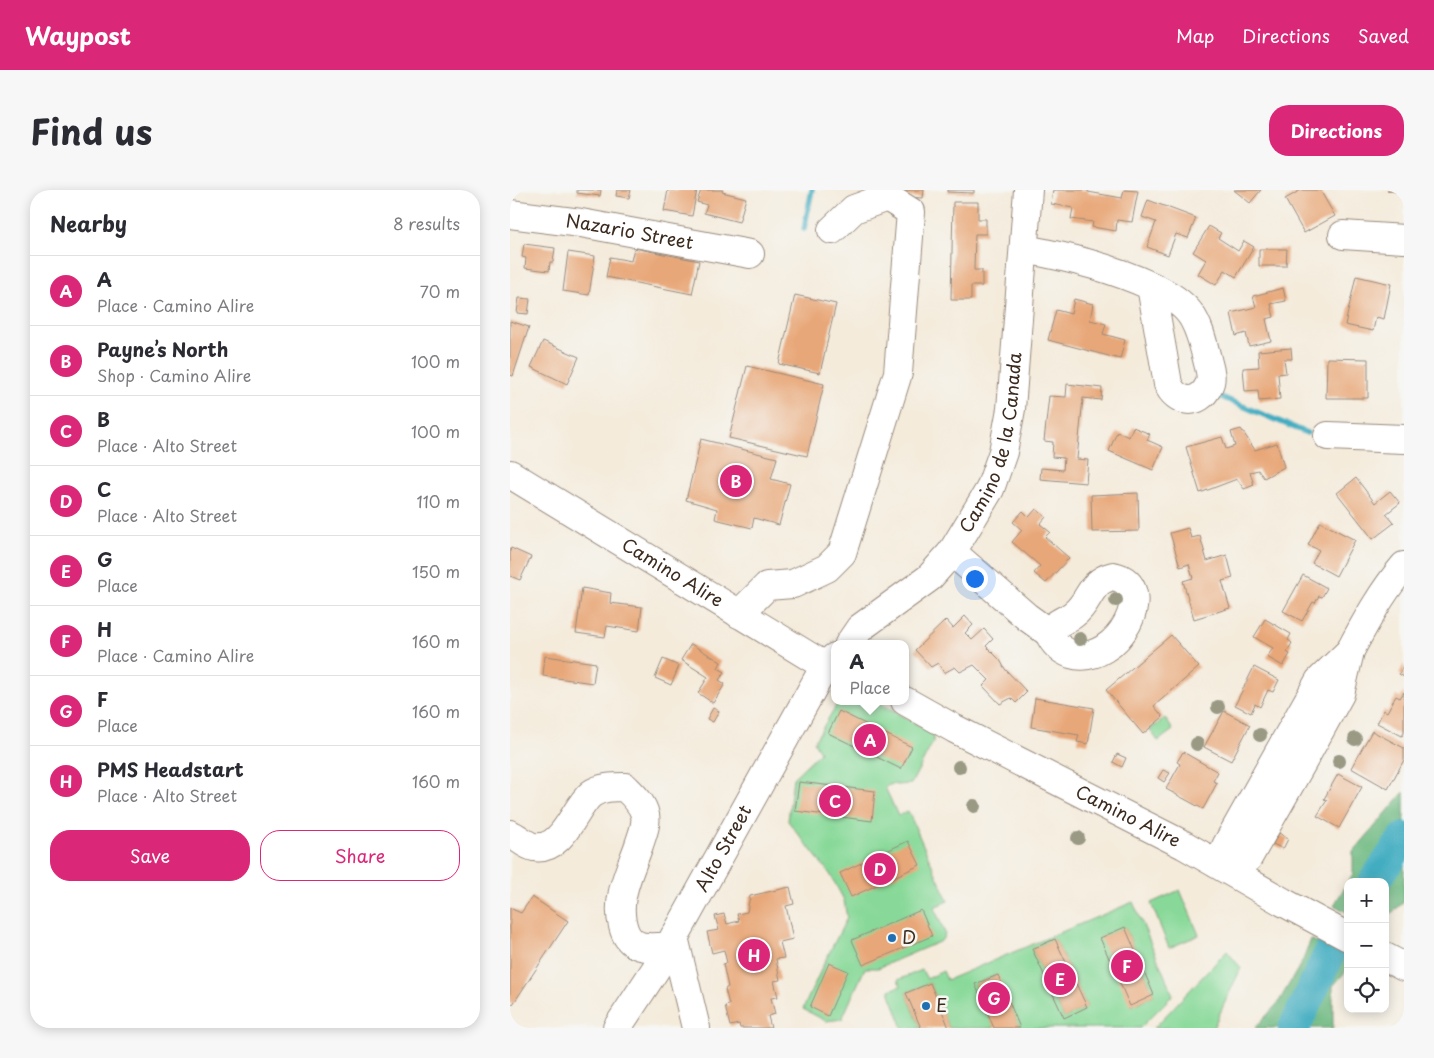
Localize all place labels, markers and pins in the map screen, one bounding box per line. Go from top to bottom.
pin: B [720,462,752,500]
pin: A [854,721,886,759]
pin: C [819,782,851,820]
pin: D [864,850,896,888]
place label: D [902,923,916,950]
marker: D [886,932,898,944]
pin: H [738,936,770,974]
pin: F [1111,947,1143,985]
pin: E [1044,960,1076,998]
pin: G [978,979,1010,1017]
place label: E [936,991,947,1018]
marker: E [920,1000,932,1012]

